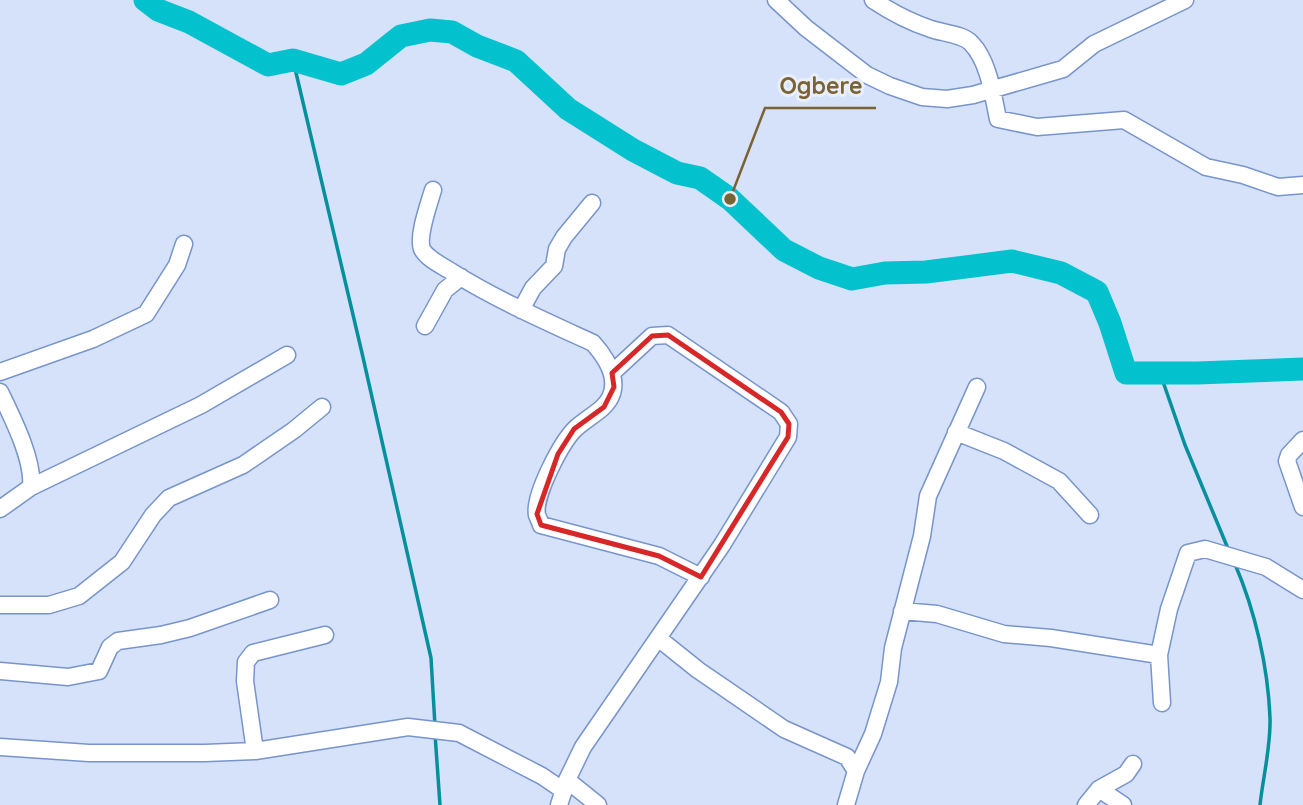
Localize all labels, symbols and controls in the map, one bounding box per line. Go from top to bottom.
callout: Ogbere [765,64,876,108]
text: Ogbere [779,71,863,100]

